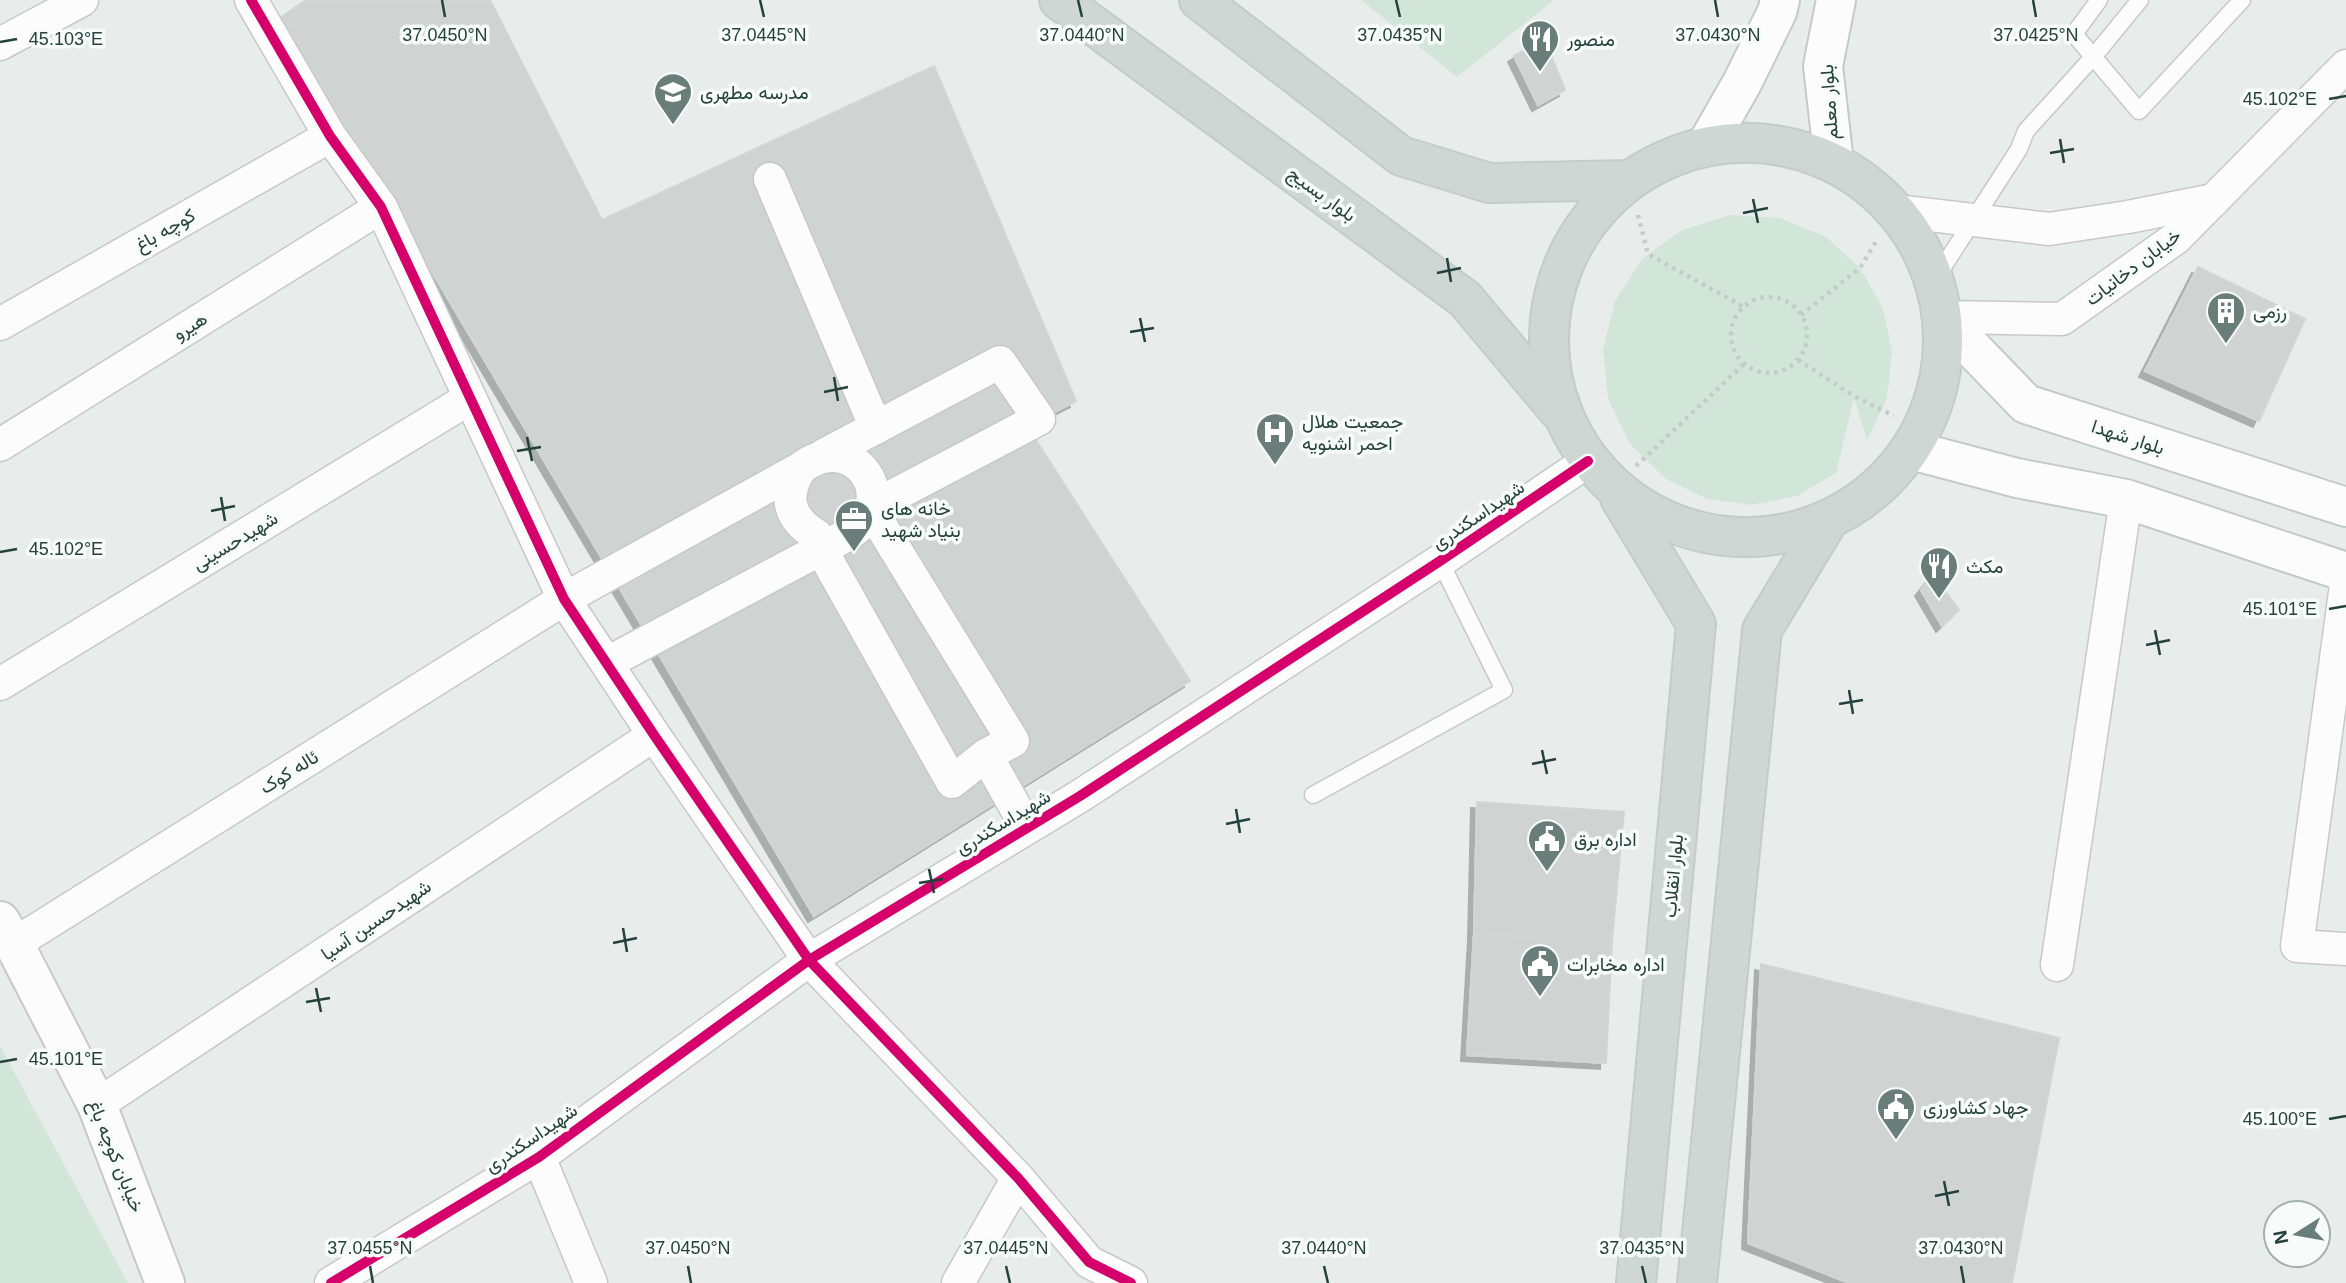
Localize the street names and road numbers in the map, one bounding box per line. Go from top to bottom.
street label: بلوار معلم [1816,64,1844,140]
street label: بلوار بسیج [1282,162,1360,228]
street label: کوچه باغ [131,204,200,258]
street label: خیابان دخانیات [2081,224,2185,310]
street label: هیرو [169,307,211,345]
street label: بلوار شهدا [2089,415,2167,460]
street label: شهیداسکندری [1428,476,1529,554]
street label: شهیدحسینی [189,507,282,576]
street label: ئاله کوک [256,746,323,799]
street label: شهیداسکندری [952,785,1055,859]
street label: بلوار انقلاب [1659,833,1688,919]
street label: شهیدحسین آسیا [317,876,435,965]
street label: خیابان کوچه باغ [81,1097,148,1216]
street label: شهیداسکندری [481,1099,582,1177]

